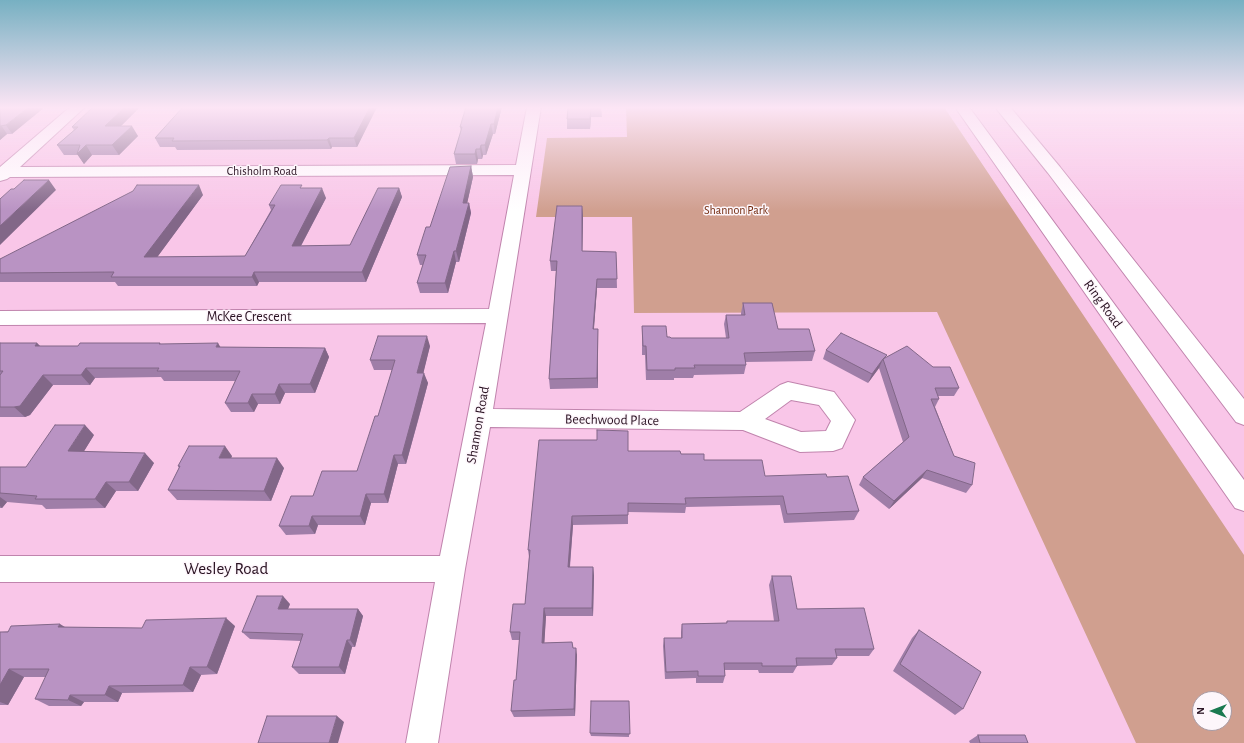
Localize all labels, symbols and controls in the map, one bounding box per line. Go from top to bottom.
street label: Chisholm Road [227,164,297,178]
park label: Shannon Park [704,203,768,217]
street label: Ring Road [1080,277,1126,331]
street label: McKee Crescent [207,309,291,325]
street label: Shannon Road [463,385,493,465]
street label: Beechwood Place [565,411,659,429]
street label: Wesley Road [184,559,268,579]
north arrow [1192,691,1232,731]
text: N [1195,707,1206,715]

